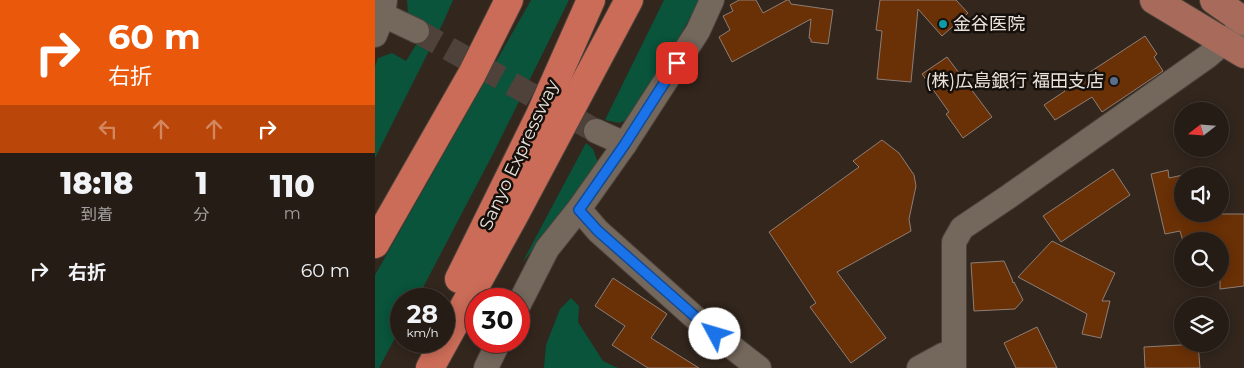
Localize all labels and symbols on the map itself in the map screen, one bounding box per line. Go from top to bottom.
place label: 金谷医院 [953,13,1025,35]
marker: 金谷医院 [937,18,949,30]
pin [656,42,698,84]
place label: (株)広島銀行 福田支店 [925,70,1104,92]
marker: (株)広島銀行 福田支店 [1108,75,1120,87]
street label: Sanyo Expressway [475,76,564,234]
north arrow [1174,102,1229,158]
speed limit sign: 30 [465,288,530,353]
position arrow [688,307,740,359]

